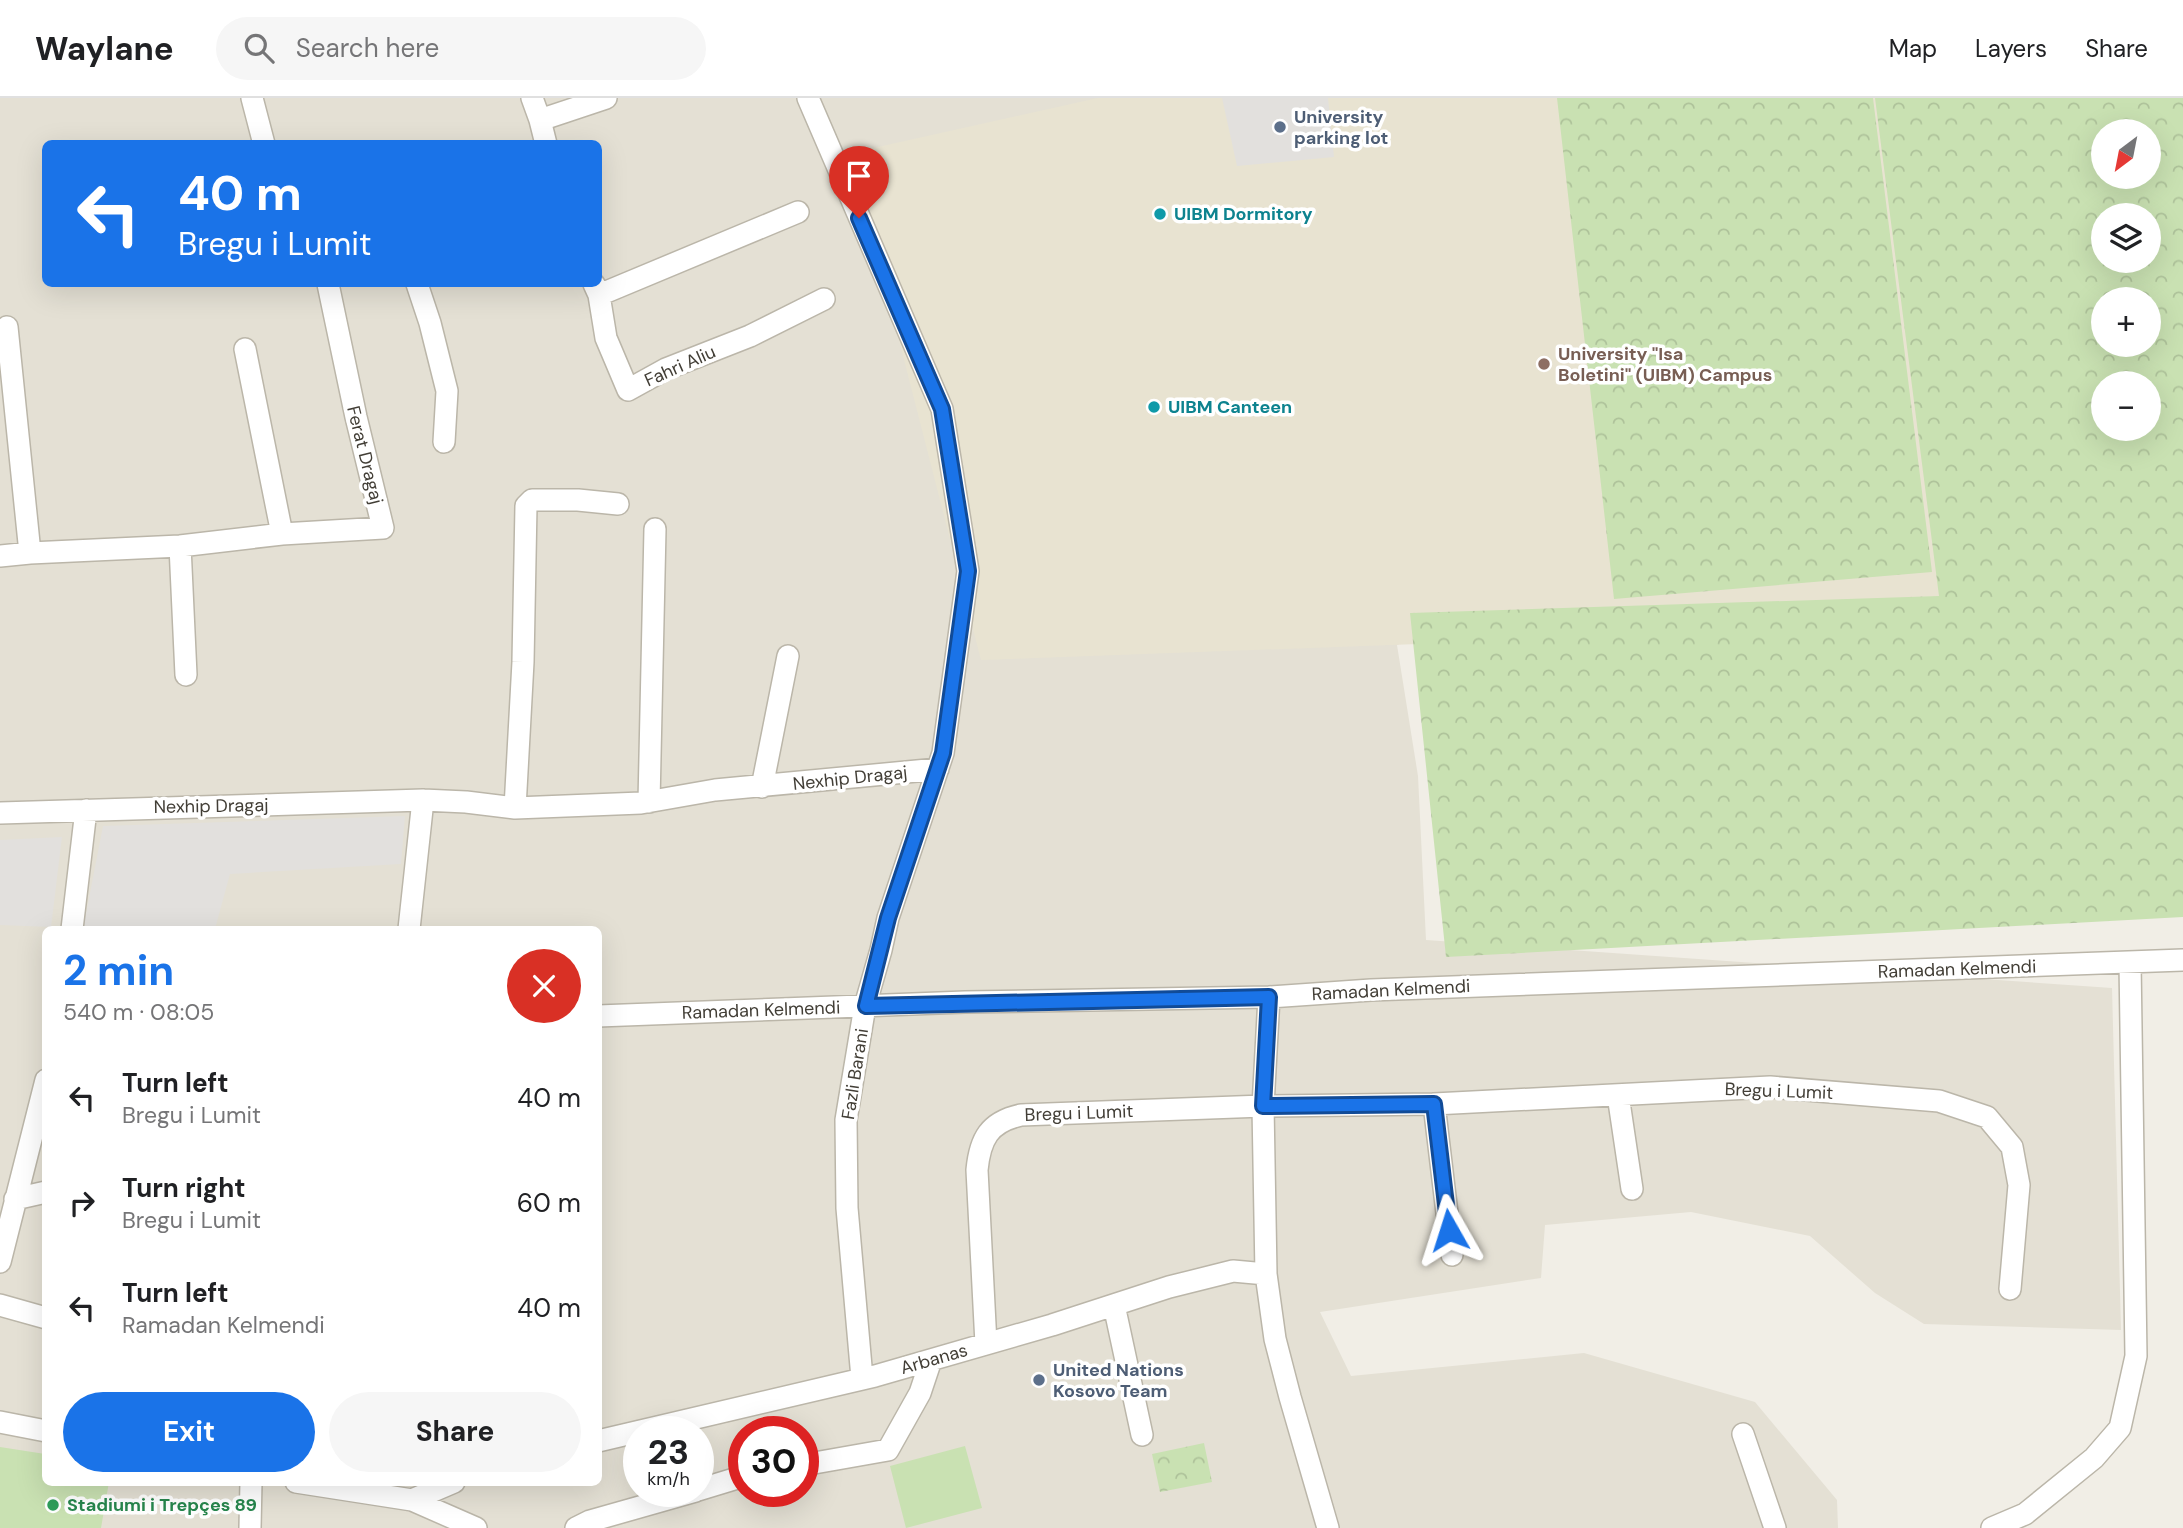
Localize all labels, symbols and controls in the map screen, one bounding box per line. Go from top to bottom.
search box [216,17,706,80]
text: Waylane [35,27,174,70]
icon: search [240,29,278,67]
text: Search here [296,31,439,65]
text: Map [1889,33,1937,64]
text: Layers [1975,33,2047,64]
text: Share [2085,33,2148,64]
place label: University parking lot [1294,105,1388,150]
marker: University parking lot [1272,119,1288,135]
north arrow [2091,119,2161,189]
map controls [2091,119,2161,441]
pin [829,146,889,218]
icon: arrive [840,157,878,195]
text: 40 m [178,161,302,225]
icon: left [63,168,154,259]
place label: UIBM Dormitory [1174,202,1313,226]
button: layers [2091,203,2161,273]
marker: UIBM Dormitory [1152,206,1168,222]
text: Bregu i Lumit [178,223,371,265]
button: + [2091,287,2161,357]
street label: Fahri Aliu [641,340,719,392]
place label: University "Isa Boletini" (UIBM) Campus [1558,342,1772,387]
marker: University "Isa Boletini" (UIBM) Campus [1536,356,1552,372]
button: − [2091,371,2161,441]
place label: UIBM Canteen [1168,395,1292,419]
marker: UIBM Canteen [1146,399,1162,415]
street label: Ferat Dragaj [341,403,389,507]
street label: Nexhip Dragaj [792,760,908,796]
street label: Nexhip Dragaj [153,793,269,819]
text: 2 min [63,943,174,998]
button: close [507,949,581,1023]
street label: Ramadan Kelmendi [1877,954,2037,984]
street label: Ramadan Kelmendi [1311,974,1471,1006]
street label: Ramadan Kelmendi [681,995,841,1025]
text: 540 m · 08:05 [63,997,214,1027]
street label: Fazli Barani [836,1027,874,1121]
text: Turn left [122,1066,229,1100]
street label: Bregu i Lumit [1724,1077,1834,1105]
icon: left [63,1079,101,1117]
text: 40 m [517,1081,581,1115]
street label: Bregu i Lumit [1024,1099,1134,1127]
text: Bregu i Lumit [122,1100,261,1130]
text: Turn right [122,1171,246,1205]
icon: right [63,1184,101,1222]
text: 60 m [517,1186,581,1220]
position arrow [1412,1193,1486,1267]
text: Bregu i Lumit [122,1205,261,1235]
text: Turn left [122,1276,229,1310]
icon: left [63,1289,101,1327]
text: 40 m [517,1291,581,1325]
text: Ramadan Kelmendi [122,1310,325,1340]
street label: Arbanas [898,1338,970,1380]
place label: United Nations Kosovo Team [1053,1358,1184,1403]
marker: United Nations Kosovo Team [1031,1372,1047,1388]
button: Exit [63,1392,315,1472]
button: Share [329,1392,581,1472]
speed limit sign: 30 [728,1416,819,1507]
text: 23 [648,1429,689,1475]
text: km/h [647,1467,690,1491]
place label: Stadiumi i Trepçes 89 [67,1493,257,1517]
marker: Stadiumi i Trepçes 89 [45,1497,61,1513]

